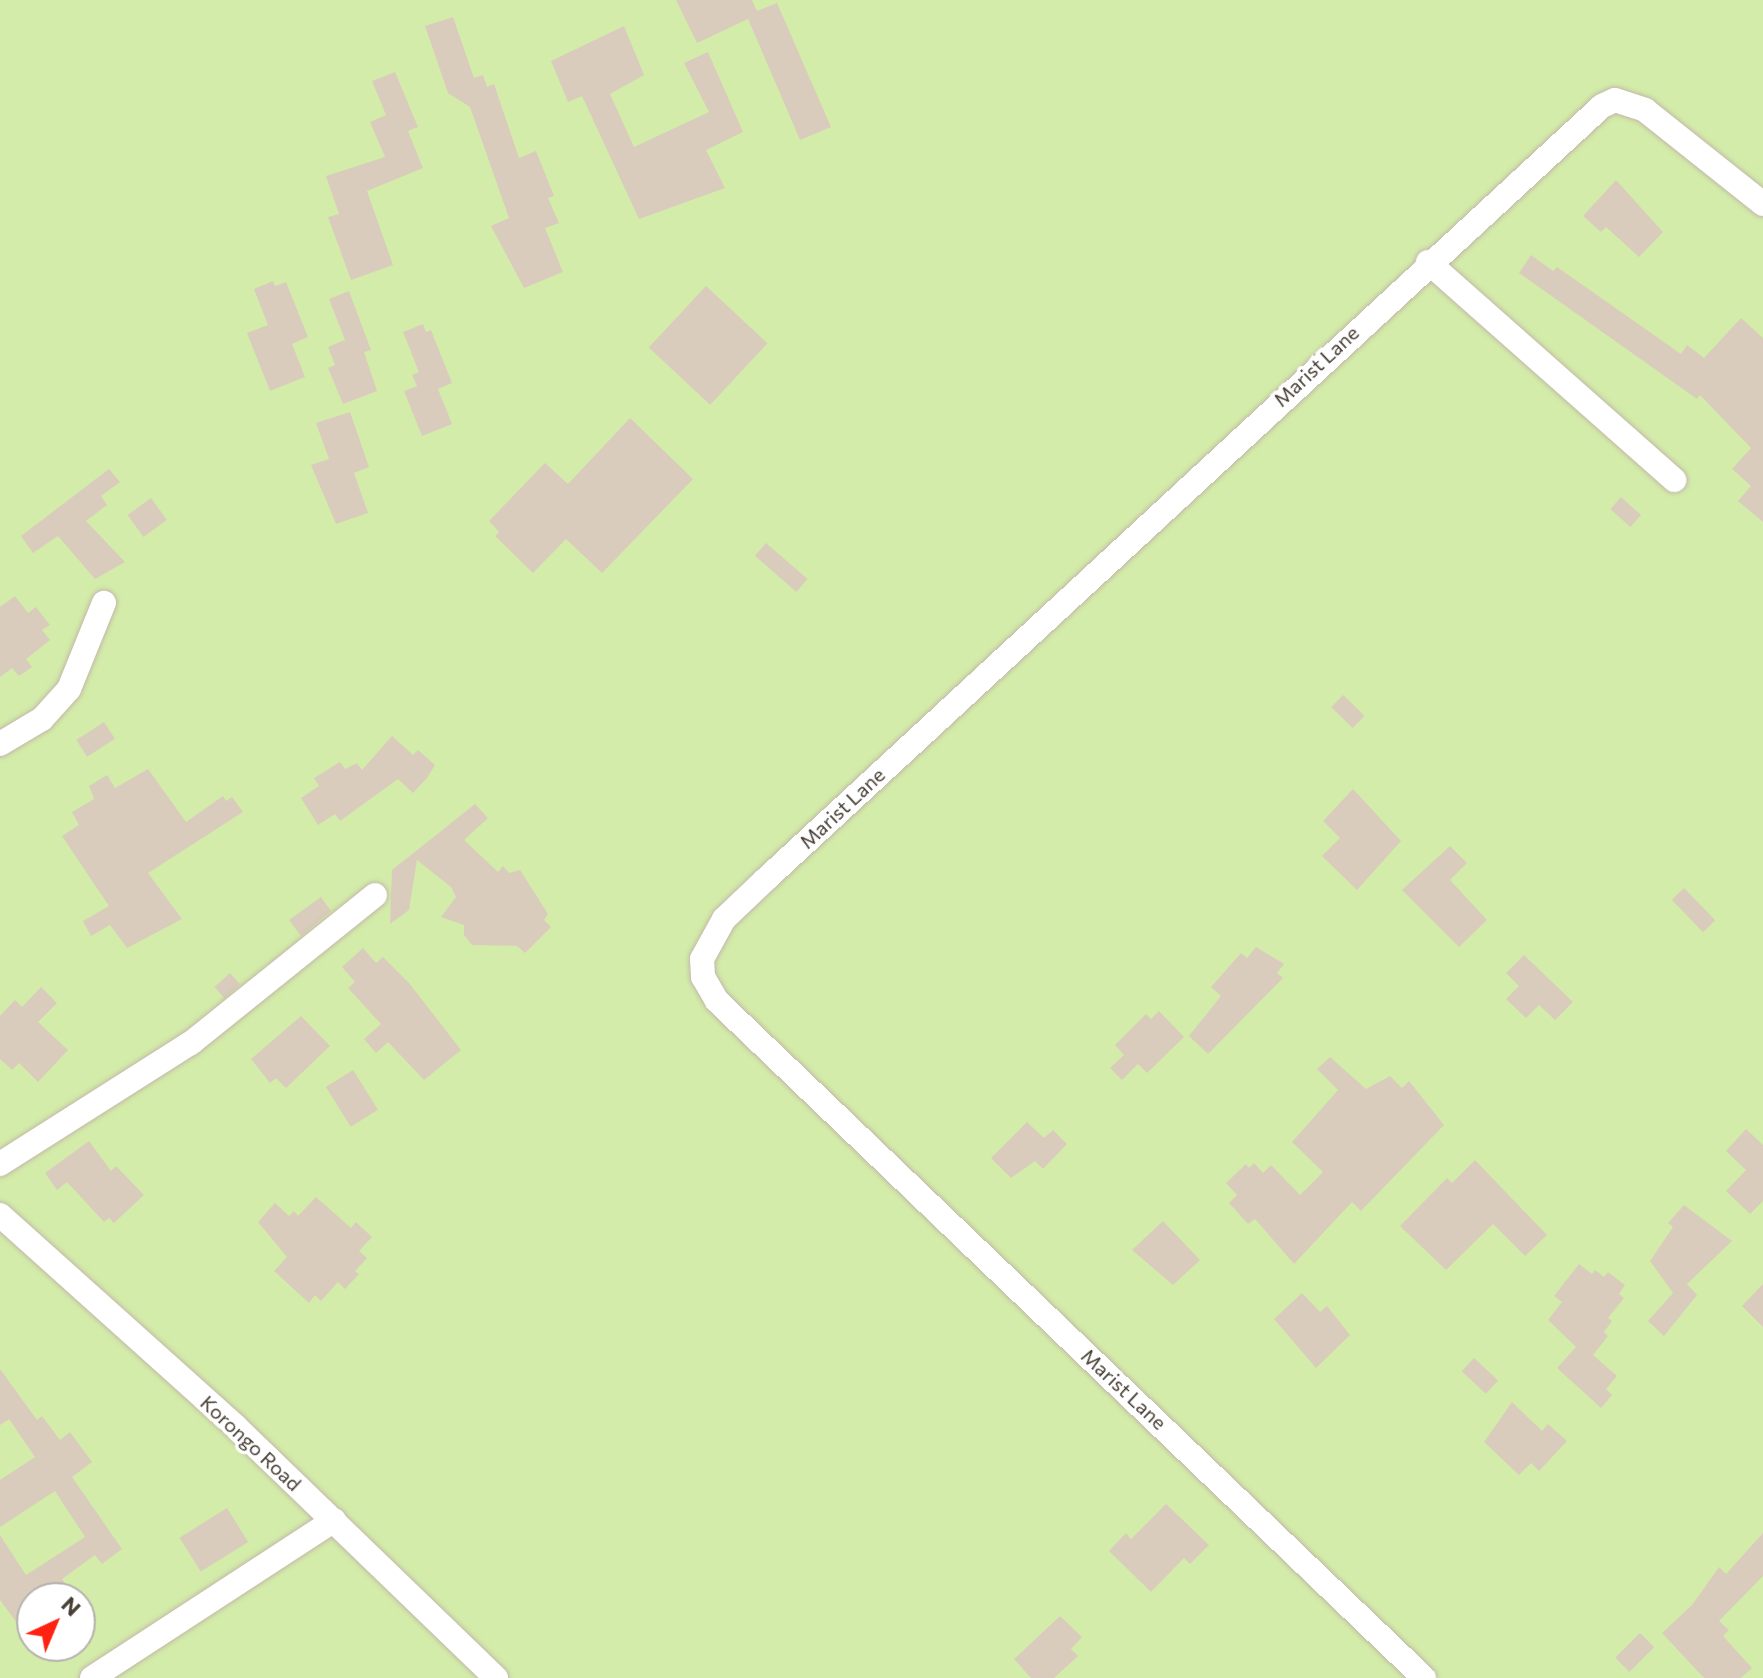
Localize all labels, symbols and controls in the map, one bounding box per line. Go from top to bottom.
street label: Marist Lane [1268,321,1364,411]
street label: Marist Lane [794,763,890,853]
street label: Marist Lane [1076,1344,1172,1434]
street label: Korongo Road [196,1390,306,1496]
north arrow [16,1582,96,1662]
text: N [56,1590,87,1621]

